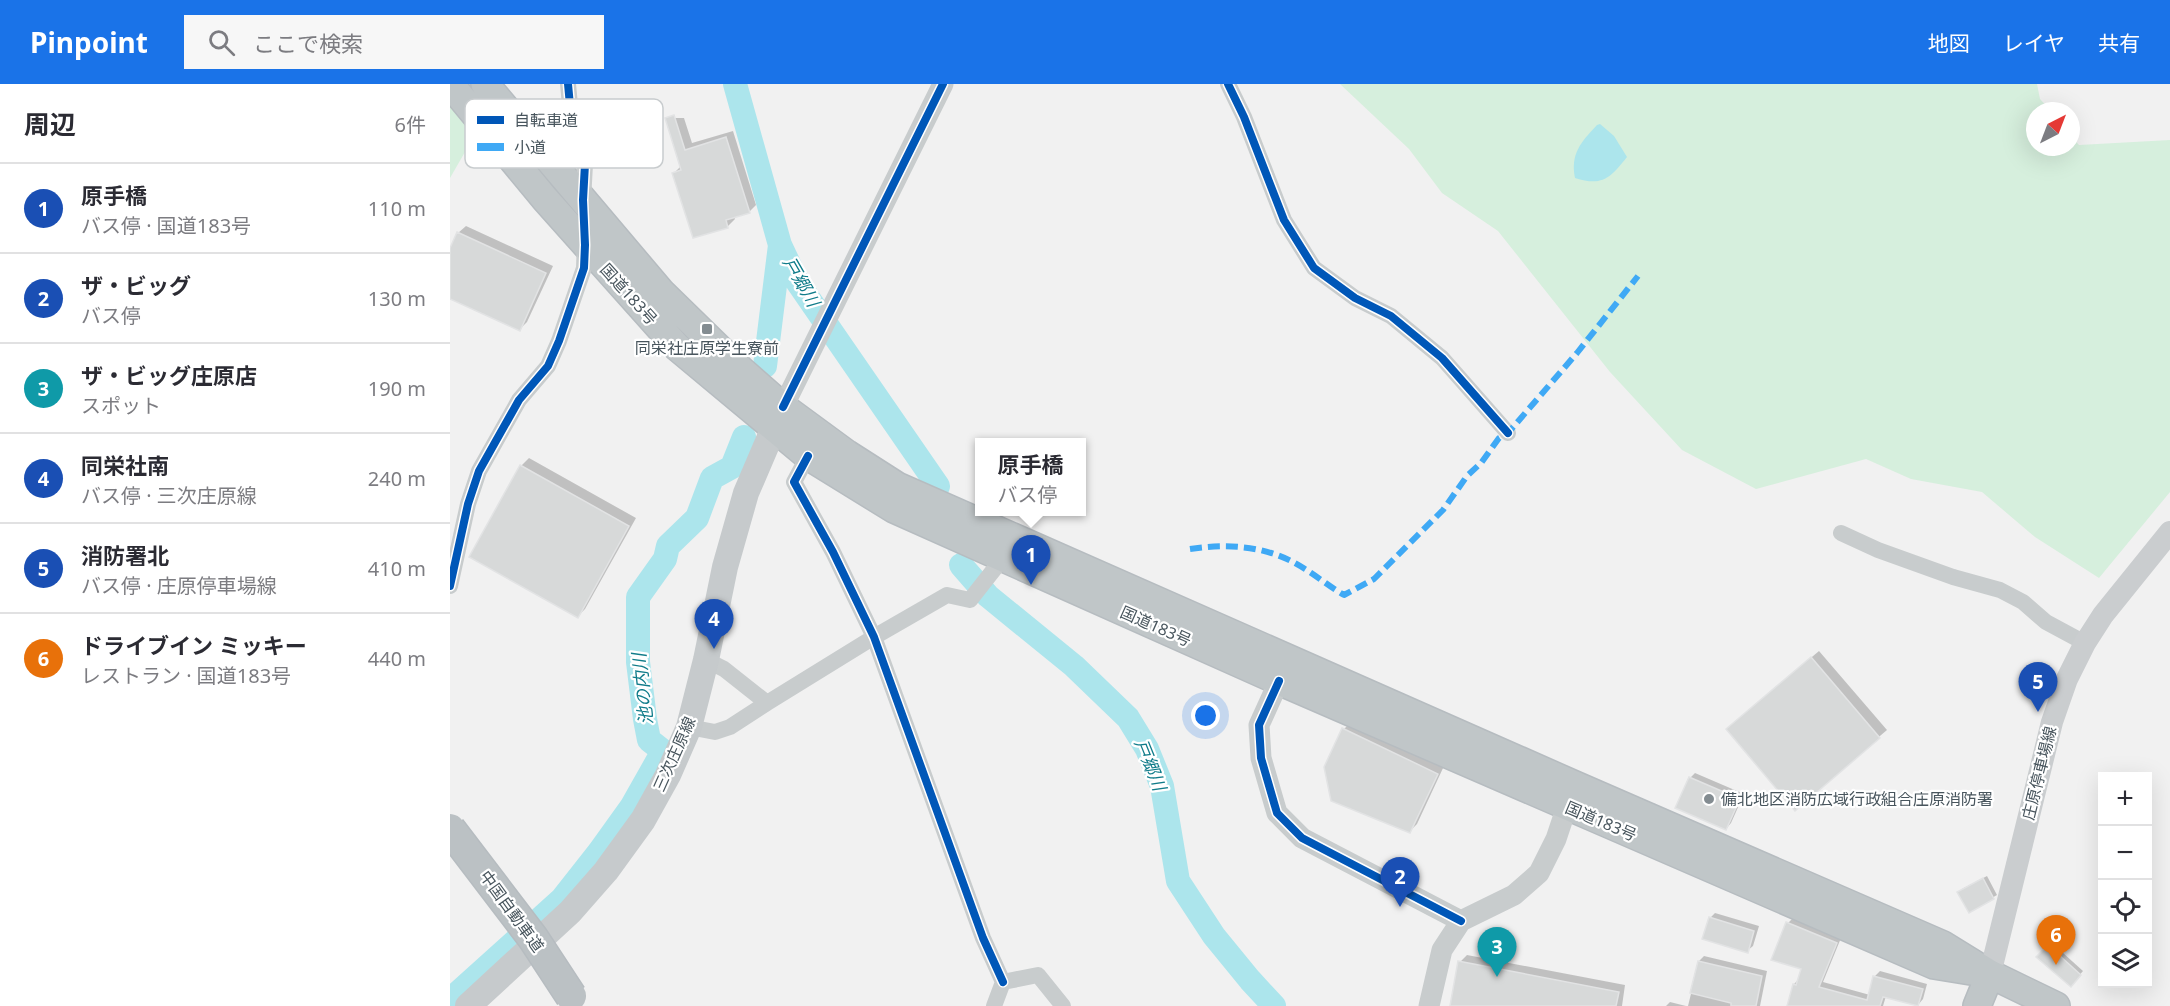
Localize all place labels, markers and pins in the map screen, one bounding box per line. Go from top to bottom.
marker: 同栄社庄原学生寮前 [700,322,714,336]
place label: 同栄社庄原学生寮前 [635,337,779,359]
pin: 1 [1012,536,1050,585]
pin: 4 [694,600,734,649]
pin: 5 [2018,662,2058,712]
place label: 備北地区消防広域行政組合庄原消防署 [1721,788,1993,810]
marker: 備北地区消防広域行政組合庄原消防署 [1702,792,1716,806]
pin: 2 [1380,858,1420,907]
pin: 6 [2036,916,2076,965]
pin: 3 [1478,928,1516,977]

